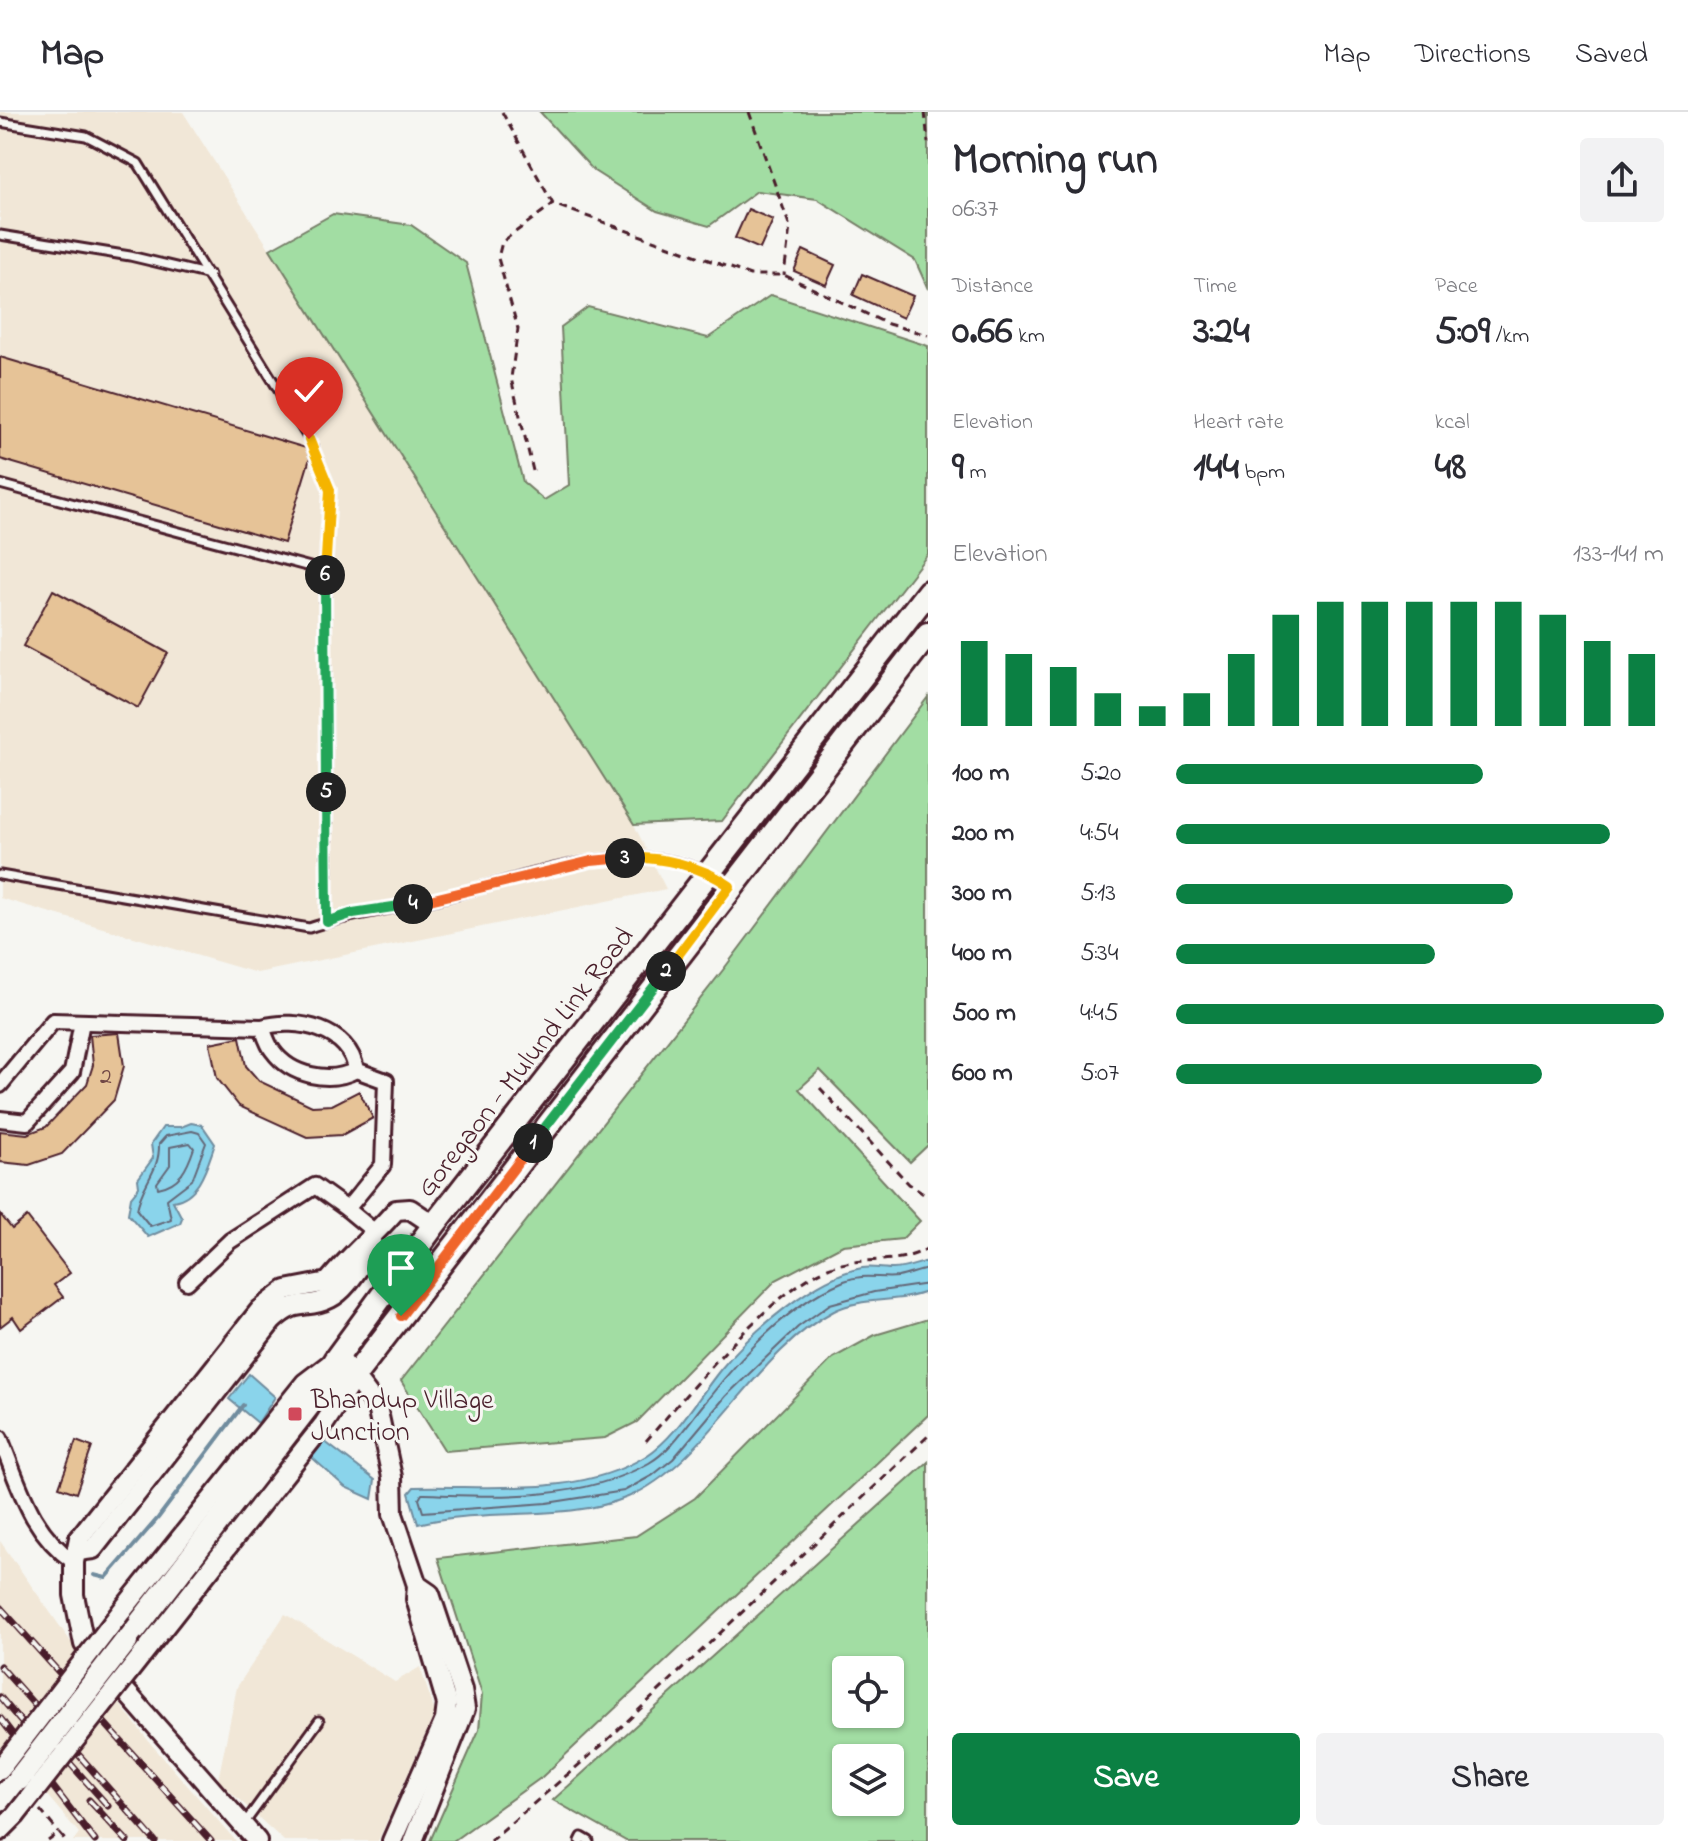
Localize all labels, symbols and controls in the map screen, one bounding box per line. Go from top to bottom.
text: Map [40,27,104,83]
text: Map [1323,35,1371,76]
text: Directions [1415,35,1531,76]
text: Saved [1575,35,1648,76]
text: Morning run [952,129,1158,193]
button: share [1580,138,1664,222]
text: 06:37 [952,191,998,229]
text: Distance [952,271,1033,303]
text: Time [1193,271,1237,303]
text: Pace [1435,271,1478,303]
text: 0.66 [952,303,1013,362]
text: 3:24 [1193,303,1250,362]
text: 5:09 [1435,303,1490,362]
text: km [1013,321,1045,353]
text: /km [1490,321,1529,353]
pin [275,357,343,439]
icon: check [287,369,331,413]
text: Elevation [952,407,1033,439]
text: Heart rate [1193,407,1284,439]
text: kcal [1435,407,1470,439]
text: 9 [952,439,964,498]
text: 144 [1193,439,1239,498]
text: 48 [1435,439,1466,498]
text: m [964,457,987,489]
text: bpm [1239,457,1285,489]
text: Elevation [952,536,1048,574]
text: 133–141 m [1573,536,1664,574]
pin: 6 [305,555,345,595]
text: 6 [320,559,330,591]
text: 100 m [952,755,1009,793]
text: 5:20 [1080,755,1121,793]
pin: 5 [306,772,346,812]
text: 5 [320,776,332,808]
text: 200 m [952,815,1014,853]
text: 4:54 [1080,815,1119,853]
pin: 3 [605,838,645,878]
text: 3 [620,842,630,874]
text: 300 m [952,875,1012,913]
text: 5:13 [1080,875,1116,913]
pin: 4 [393,884,433,924]
text: 4 [408,888,418,920]
street label: Goregaon - Mulund Link Road [408,919,646,1207]
text: 400 m [952,935,1012,973]
text: 5:34 [1080,935,1119,973]
pin: 2 [646,951,686,991]
text: 2 [661,955,671,987]
text: 500 m [952,995,1016,1033]
text: 4:45 [1080,995,1119,1033]
text: 600 m [952,1055,1013,1093]
text: 5:07 [1080,1055,1119,1093]
house number: 2 [100,1060,112,1095]
pin: 1 [513,1123,553,1163]
text: 1 [530,1127,537,1159]
pin [367,1234,435,1316]
icon: arrive [379,1246,423,1290]
place label: Bhandup Village Junction [310,1381,494,1454]
marker: Bhandup Village Junction [286,1405,304,1423]
map controls [832,1656,904,1816]
button: locate [832,1656,904,1728]
button: Save [952,1733,1300,1825]
button: Share [1316,1733,1664,1825]
button: layers [832,1744,904,1816]

